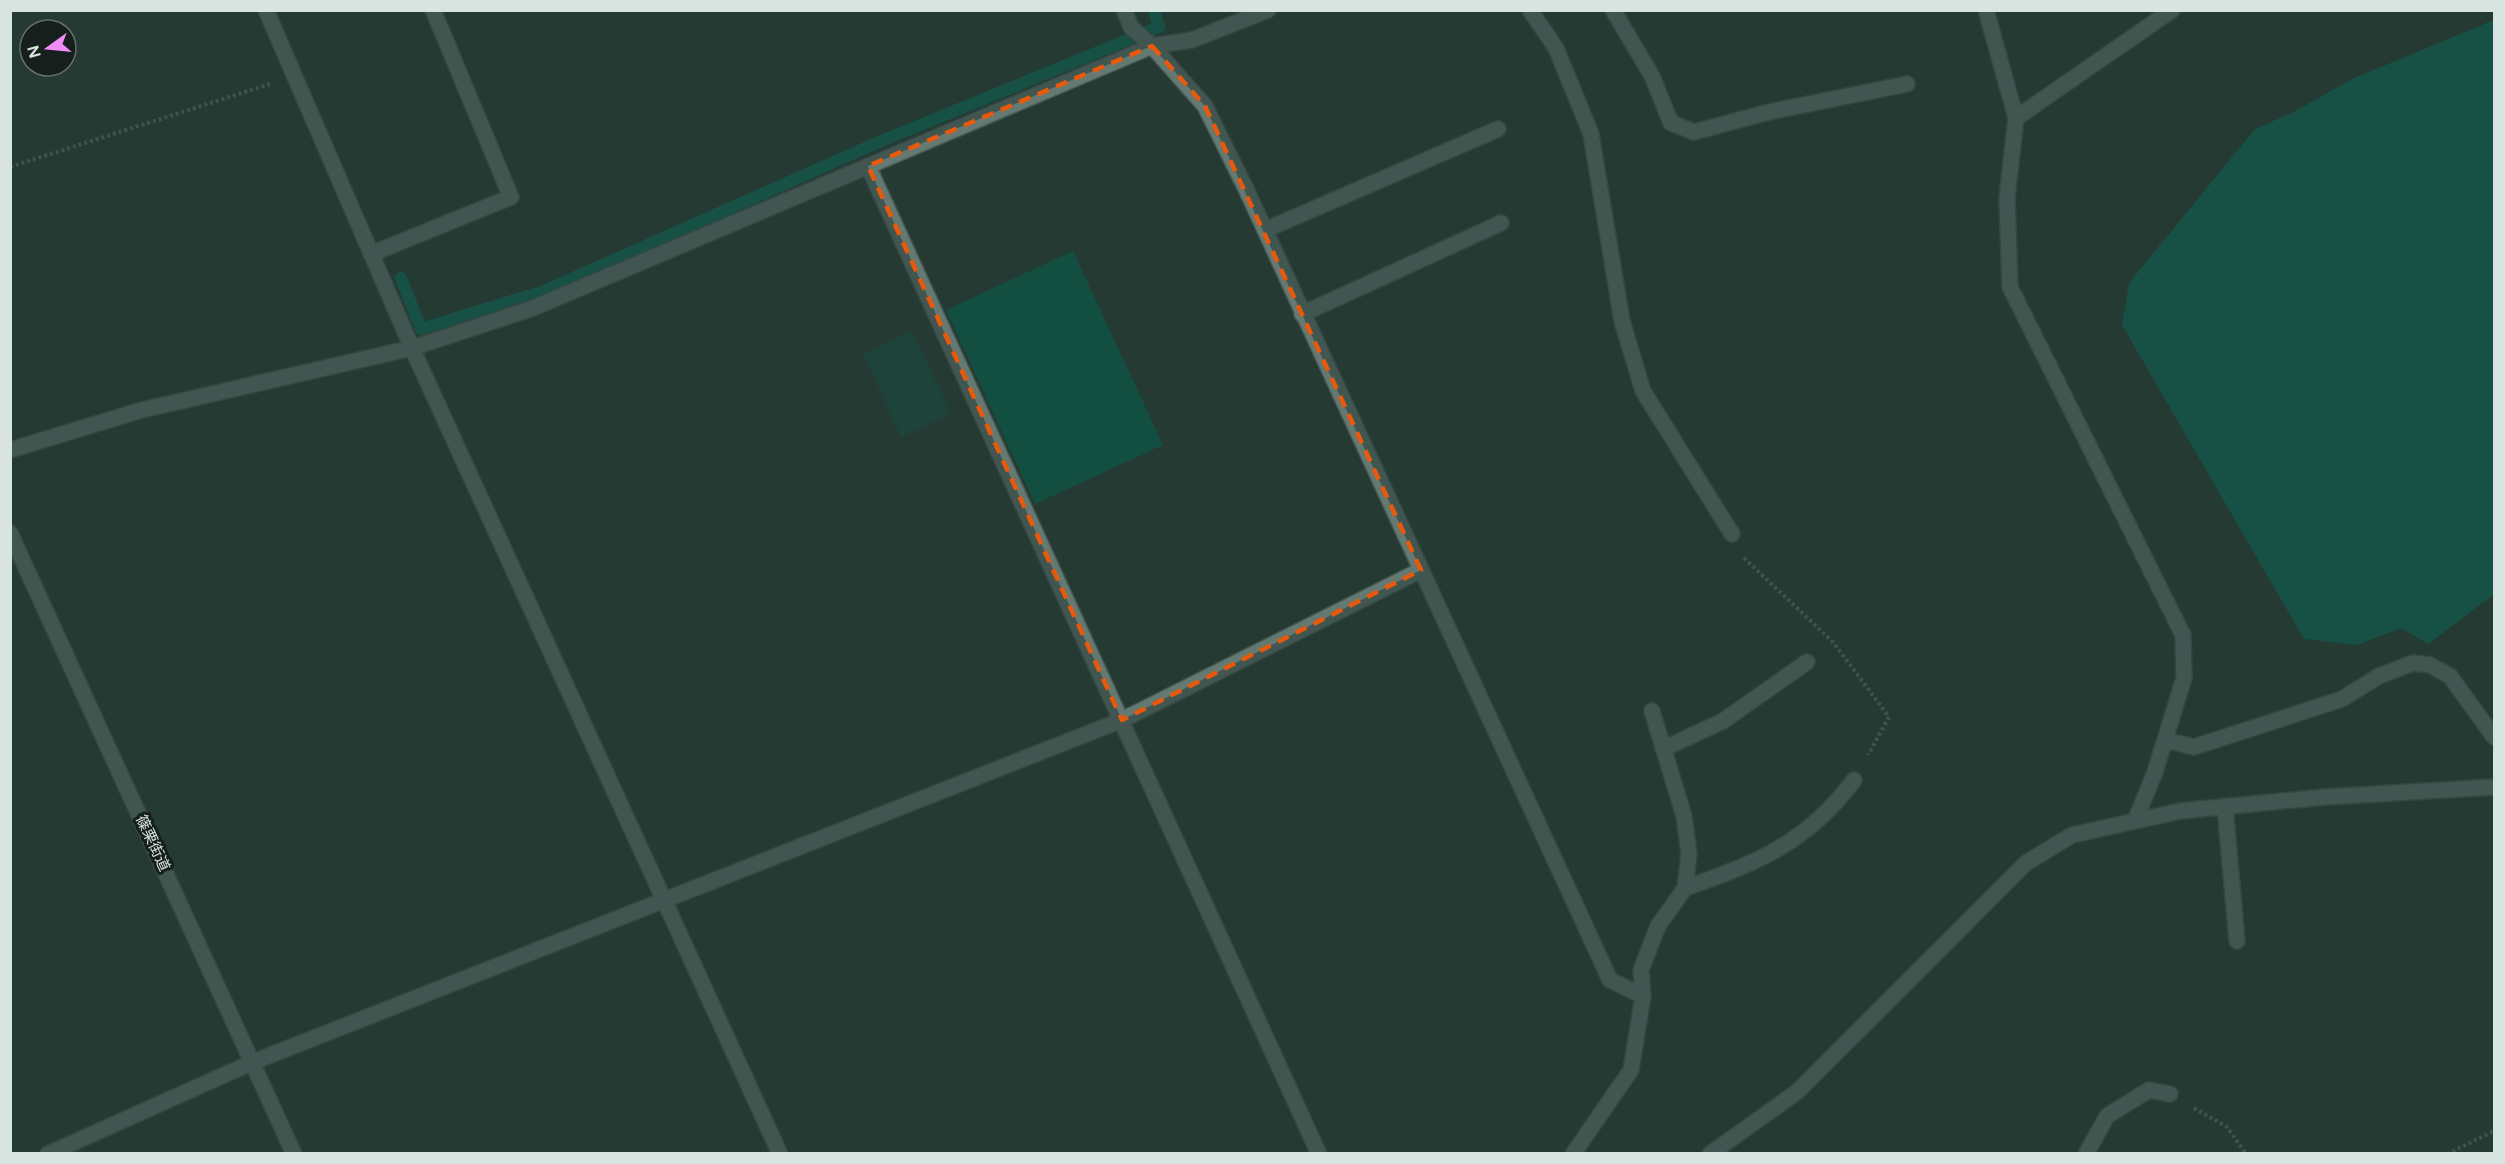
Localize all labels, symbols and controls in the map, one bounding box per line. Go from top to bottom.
north arrow [18,18,78,78]
text: N [23,43,45,60]
street label: 篠栗街道 [132,812,174,874]

